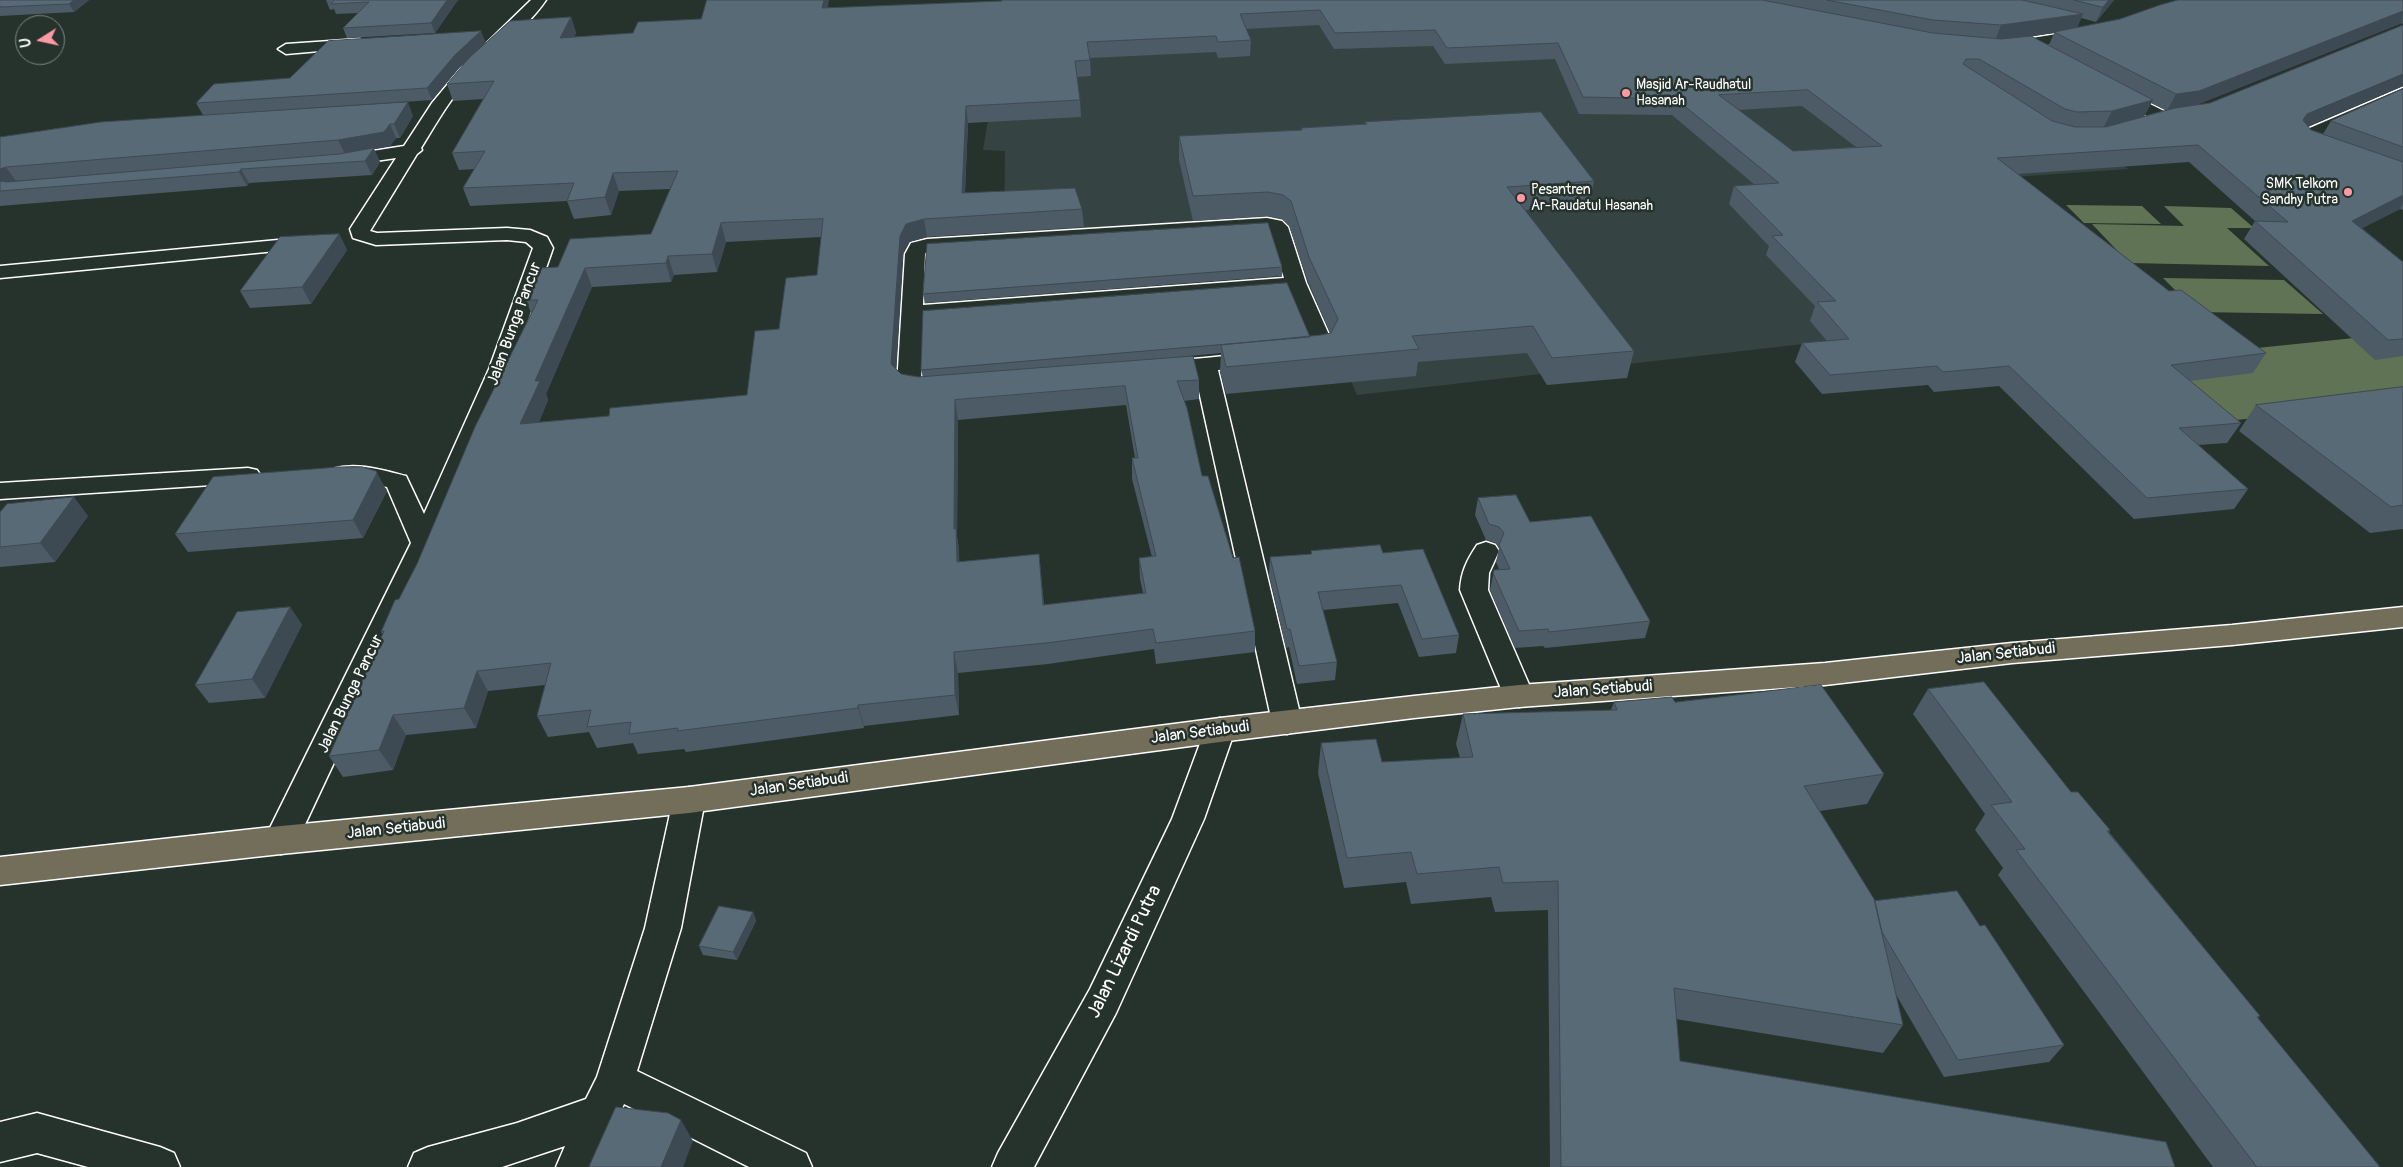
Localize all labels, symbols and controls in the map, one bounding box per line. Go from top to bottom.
north arrow [15,15,65,65]
text: U [17,36,35,49]
place label: Masjid Ar-Raudhatul Hasanah [1636,77,1751,110]
marker: Masjid Ar-Raudhatul Hasanah [1620,87,1632,99]
place label: SMK Telkom Sandhy Putra [2261,176,2338,208]
place label: Pesantren Ar-Raudatul Hasanah [1531,182,1653,214]
marker: SMK Telkom Sandhy Putra [2342,186,2354,198]
marker: Pesantren Ar-Raudatul Hasanah [1515,192,1527,204]
street label: Jalan Bunga Pancur [484,260,546,388]
street label: Jalan Bunga Pancur [314,632,388,756]
street label: Jalan Setiabudi [1956,639,2056,669]
street label: Jalan Setiabudi [1553,677,1653,703]
street label: Jalan Setiabudi [1150,717,1250,749]
street label: Jalan Setiabudi [749,769,849,801]
street label: Jalan Setiabudi [346,814,446,844]
street label: Jalan Lizardi Putra [1083,882,1167,1022]

